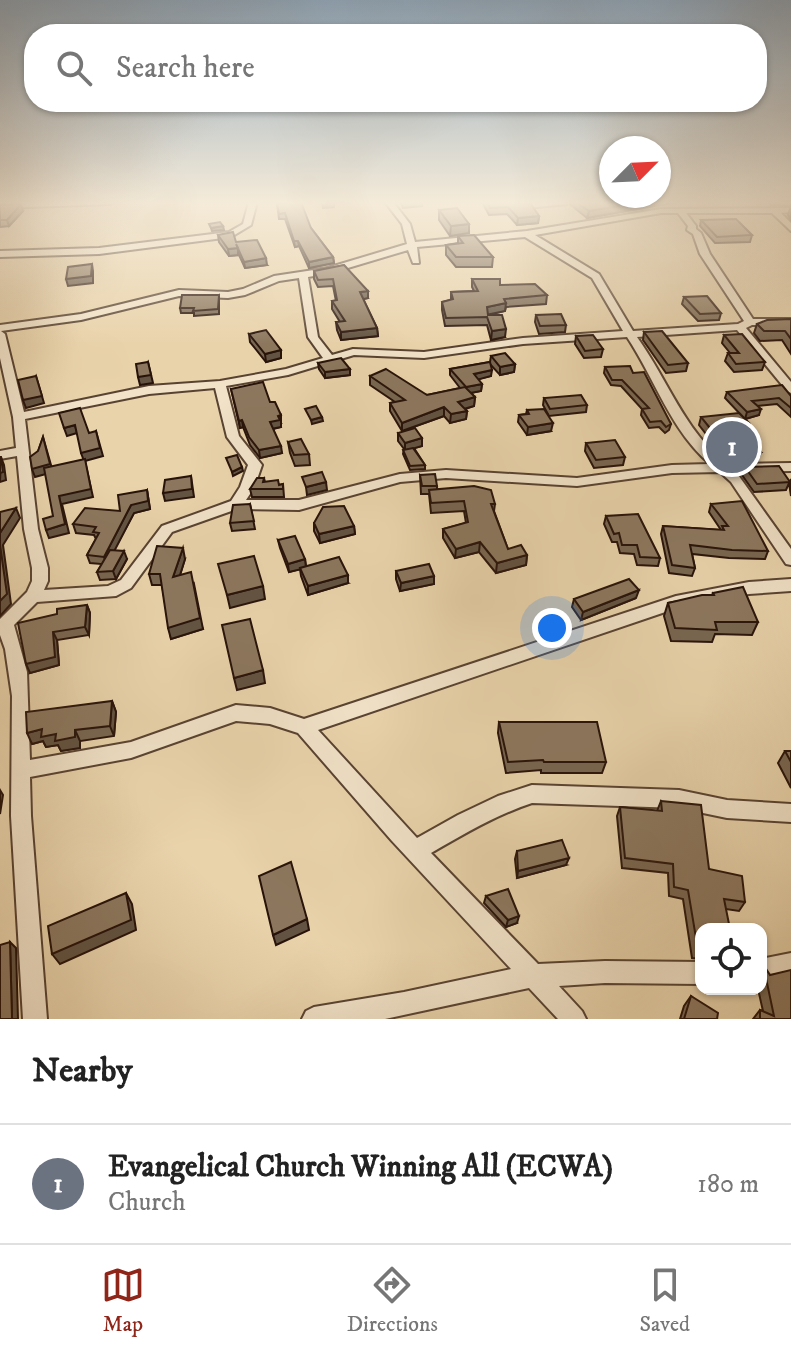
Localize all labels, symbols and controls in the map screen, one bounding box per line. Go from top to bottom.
search box [24,24,767,112]
icon: search [52,46,96,90]
text: Search here [116,50,255,87]
north arrow [599,136,671,208]
pin: 1 [706,417,758,477]
your location [532,608,572,648]
map controls [695,923,767,995]
button: locate [695,923,767,995]
text: Nearby [32,1050,133,1092]
text: Evangelical Church Winning All (ECWA) [108,1149,613,1186]
text: 1 [53,1168,63,1201]
text: 180 m [697,1168,759,1201]
text: Church [108,1186,186,1219]
tab: Map [101,1263,145,1338]
tab: Directions [347,1263,438,1338]
tab: Saved [640,1263,690,1338]

